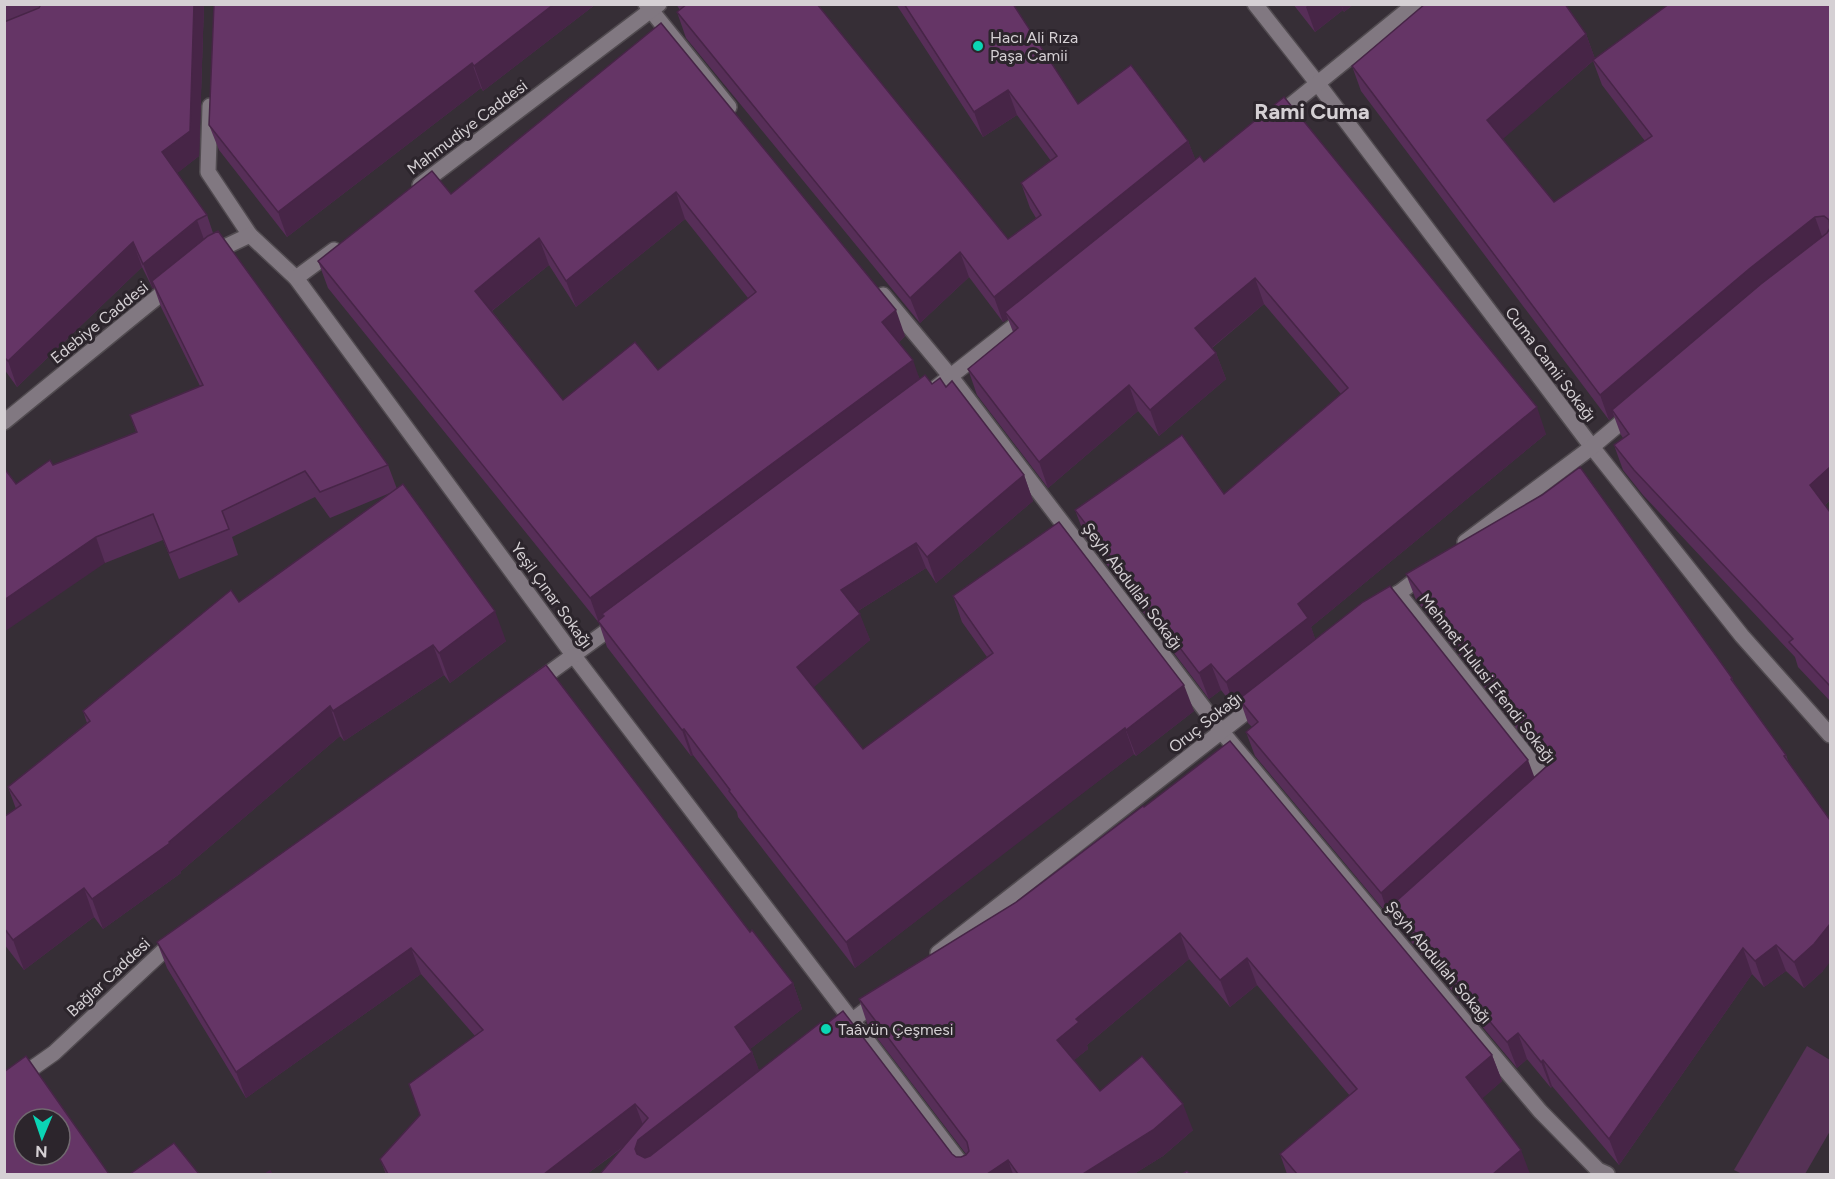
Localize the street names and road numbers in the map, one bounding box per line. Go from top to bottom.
street label: Mahmudiye Caddesi [403,76,531,179]
street label: Edebiye Caddesi [47,277,152,368]
street label: Cuma Camii Sokağı [1501,303,1600,425]
street label: Şeyh Abdullah Sokağı [1079,519,1187,654]
street label: Yeşil Çınar Sokağı [507,539,596,652]
street label: Mehmet Hulusi Efendi Sokağı [1415,590,1560,767]
street label: Oruç Sokağı [1165,688,1246,757]
street label: Şeyh Abdullah Sokağı [1382,897,1495,1027]
street label: Bağlar Caddesi [63,934,154,1021]

